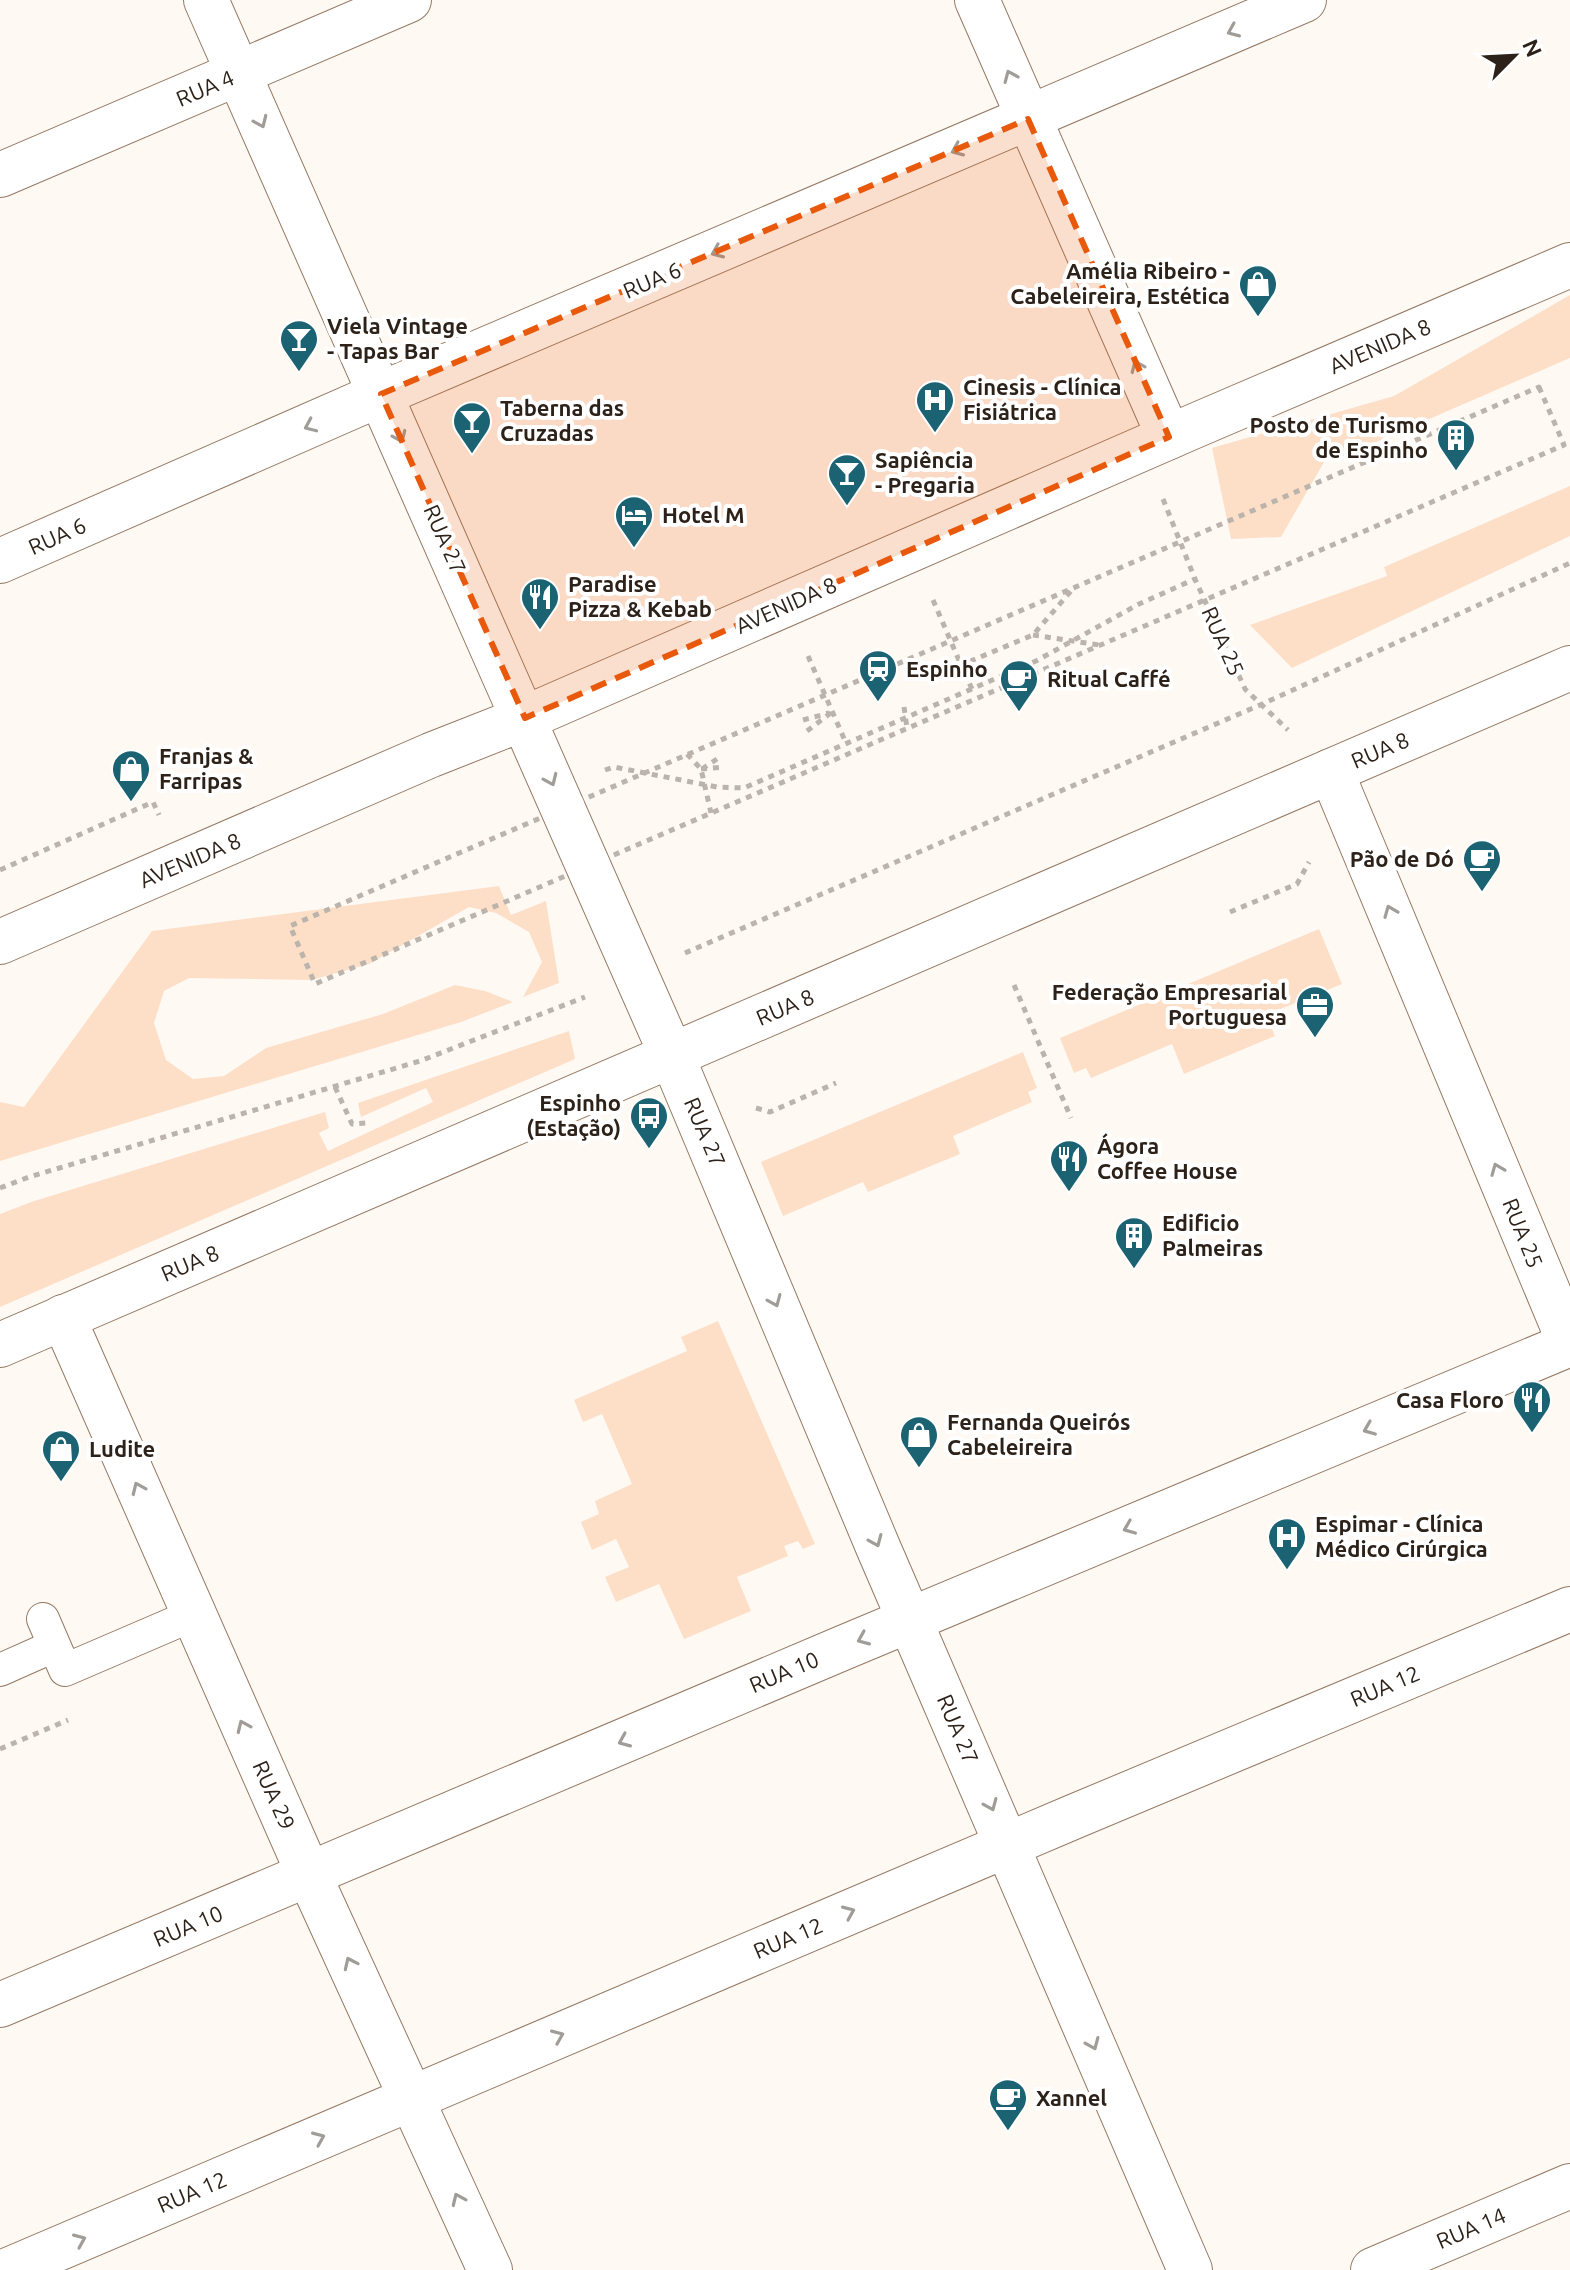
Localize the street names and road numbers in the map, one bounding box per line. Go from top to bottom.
street label: RUA 4 [172,64,238,111]
street label: RUA 6 [619,256,685,303]
street label: AVENIDA 8 [1325,313,1434,378]
street label: RUA 27 [419,500,472,577]
street label: RUA 6 [24,512,89,559]
street label: AVENIDA 8 [731,571,840,638]
street label: RUA 25 [1197,602,1250,679]
street label: RUA 8 [1347,726,1413,773]
street label: AVENIDA 8 [135,827,244,892]
street label: RUA 8 [752,983,818,1030]
street label: RUA 27 [680,1093,731,1170]
street label: RUA 25 [1498,1194,1549,1271]
street label: RUA 8 [157,1239,223,1286]
street label: RUA 10 [745,1646,822,1697]
street label: RUA 12 [1346,1660,1423,1711]
street label: RUA 27 [933,1690,984,1767]
street label: RUA 29 [248,1756,301,1833]
street label: RUA 10 [149,1900,226,1951]
street label: RUA 12 [749,1912,826,1963]
street label: RUA 12 [153,2166,230,2217]
street label: RUA 14 [1432,2202,1509,2253]

